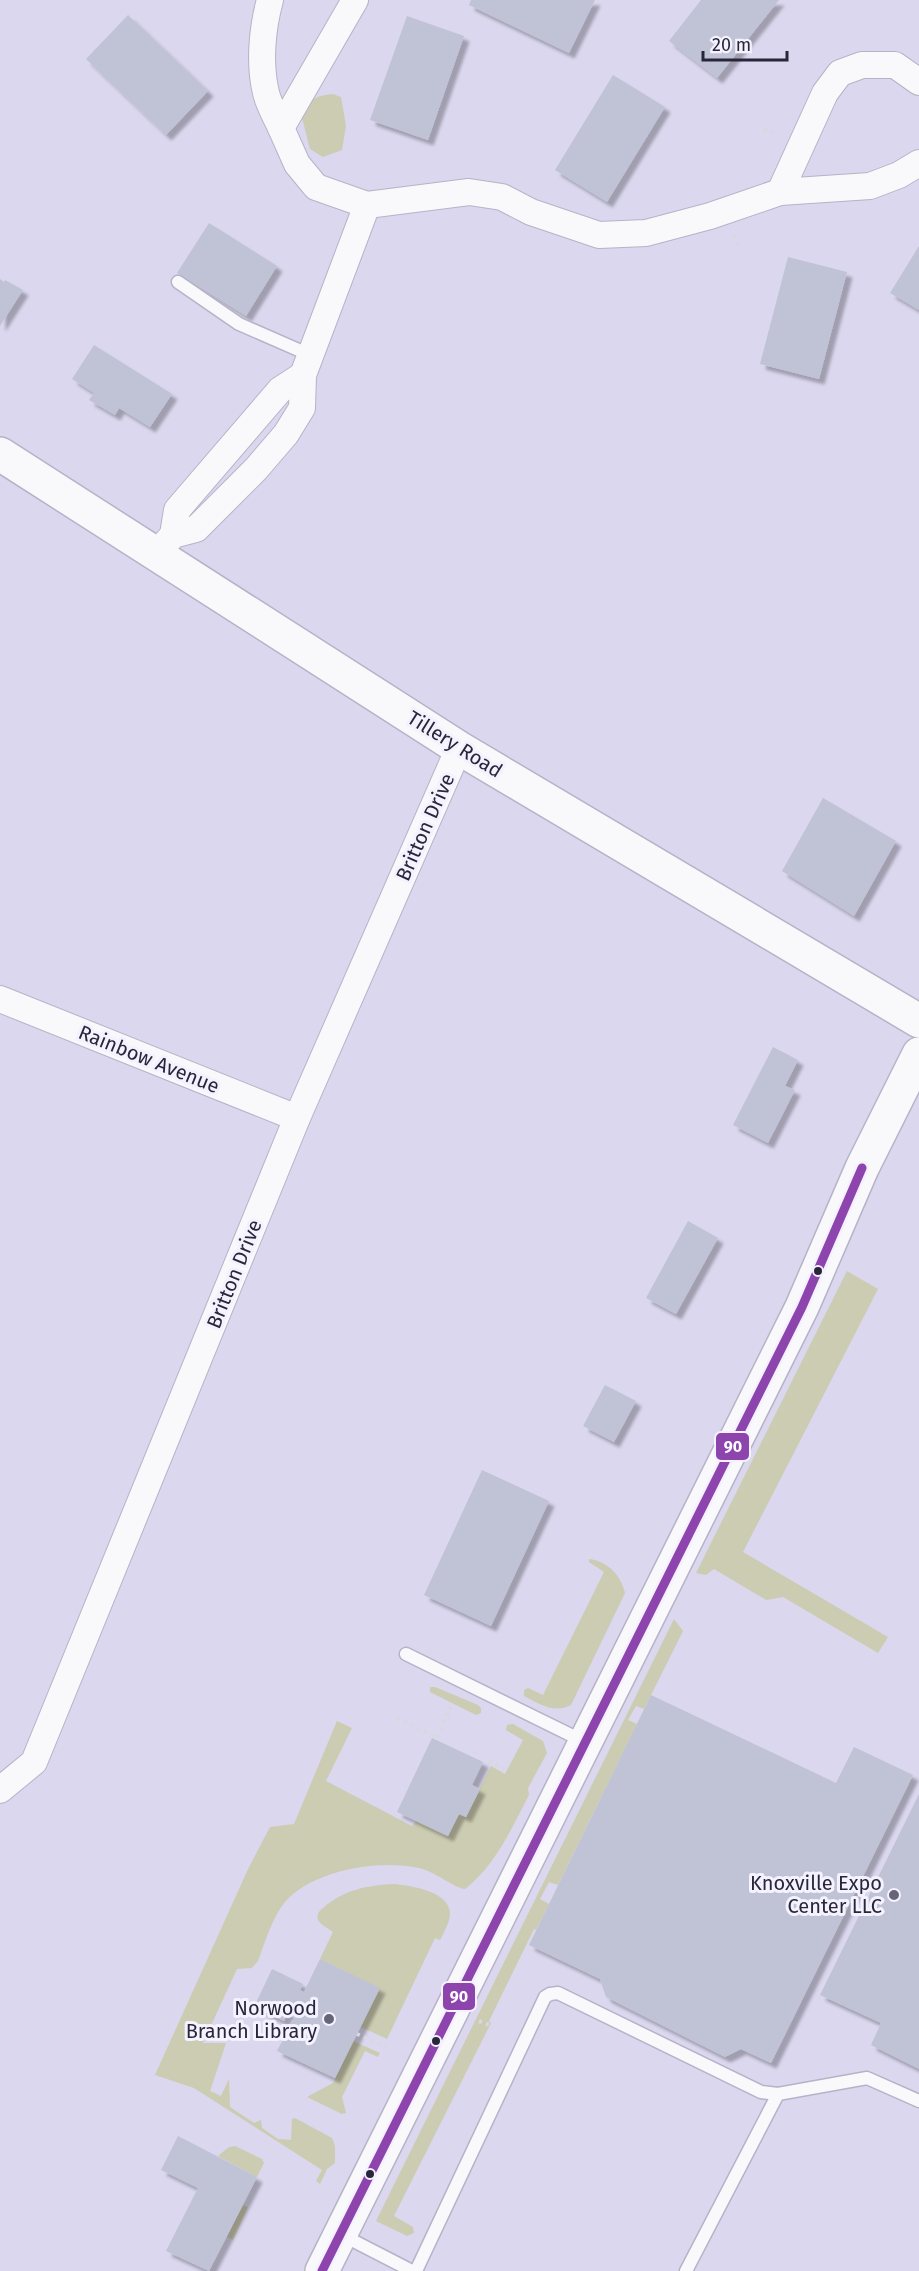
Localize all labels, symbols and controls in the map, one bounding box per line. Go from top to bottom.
scale bar [703,24,787,62]
text: 20 m [712,34,751,56]
street label: Tillery Road [403,705,507,783]
street label: Britton Drive [391,769,459,885]
street label: Rainbow Avenue [75,1020,223,1098]
street label: Britton Drive [201,1216,267,1332]
unlabelled marker [812,1265,824,1277]
line badge: 90 [715,1432,750,1461]
text: 90 [724,1437,742,1456]
place label: Knoxville Expo Center LLC [750,1871,882,1918]
marker: Knoxville Expo Center LLC [887,1888,901,1902]
line badge: 90 [442,1982,476,2011]
text: 90 [450,1987,468,2006]
place label: Norwood Branch Library [186,1996,317,2043]
marker: Norwood Branch Library [322,2012,336,2026]
unlabelled marker [430,2035,442,2047]
unlabelled marker [364,2168,376,2180]

